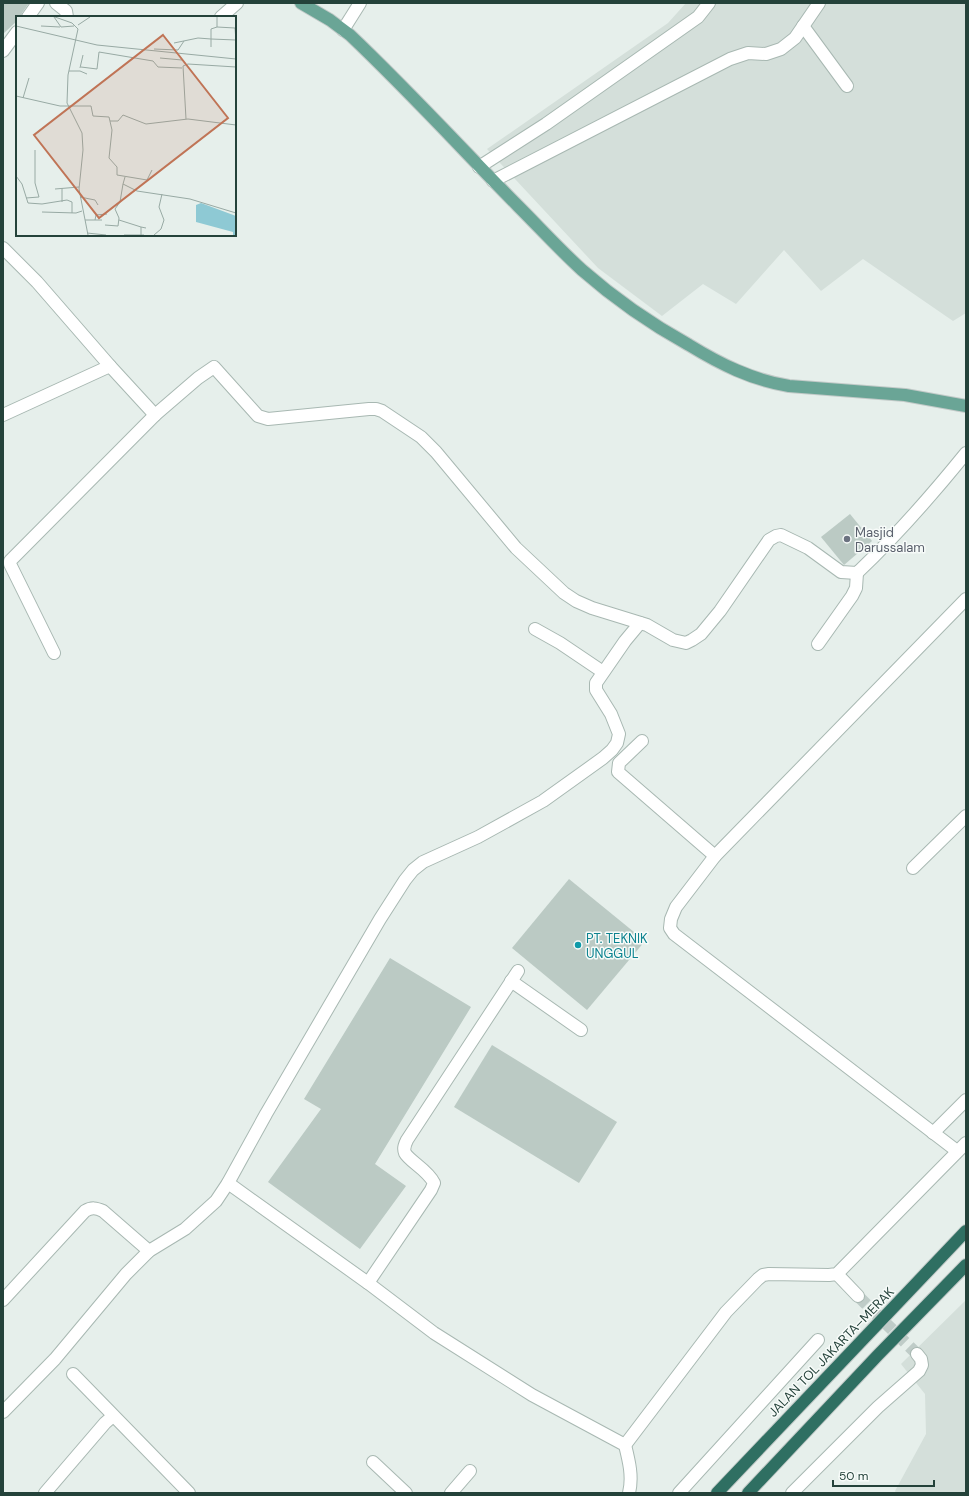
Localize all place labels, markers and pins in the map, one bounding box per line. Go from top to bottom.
place label: Masjid Darussalam [855,524,925,556]
marker: Masjid Darussalam [842,534,852,544]
place label: PT. TEKNIK UNGGUL [586,930,648,962]
marker: PT. TEKNIK UNGGUL [573,940,583,950]

